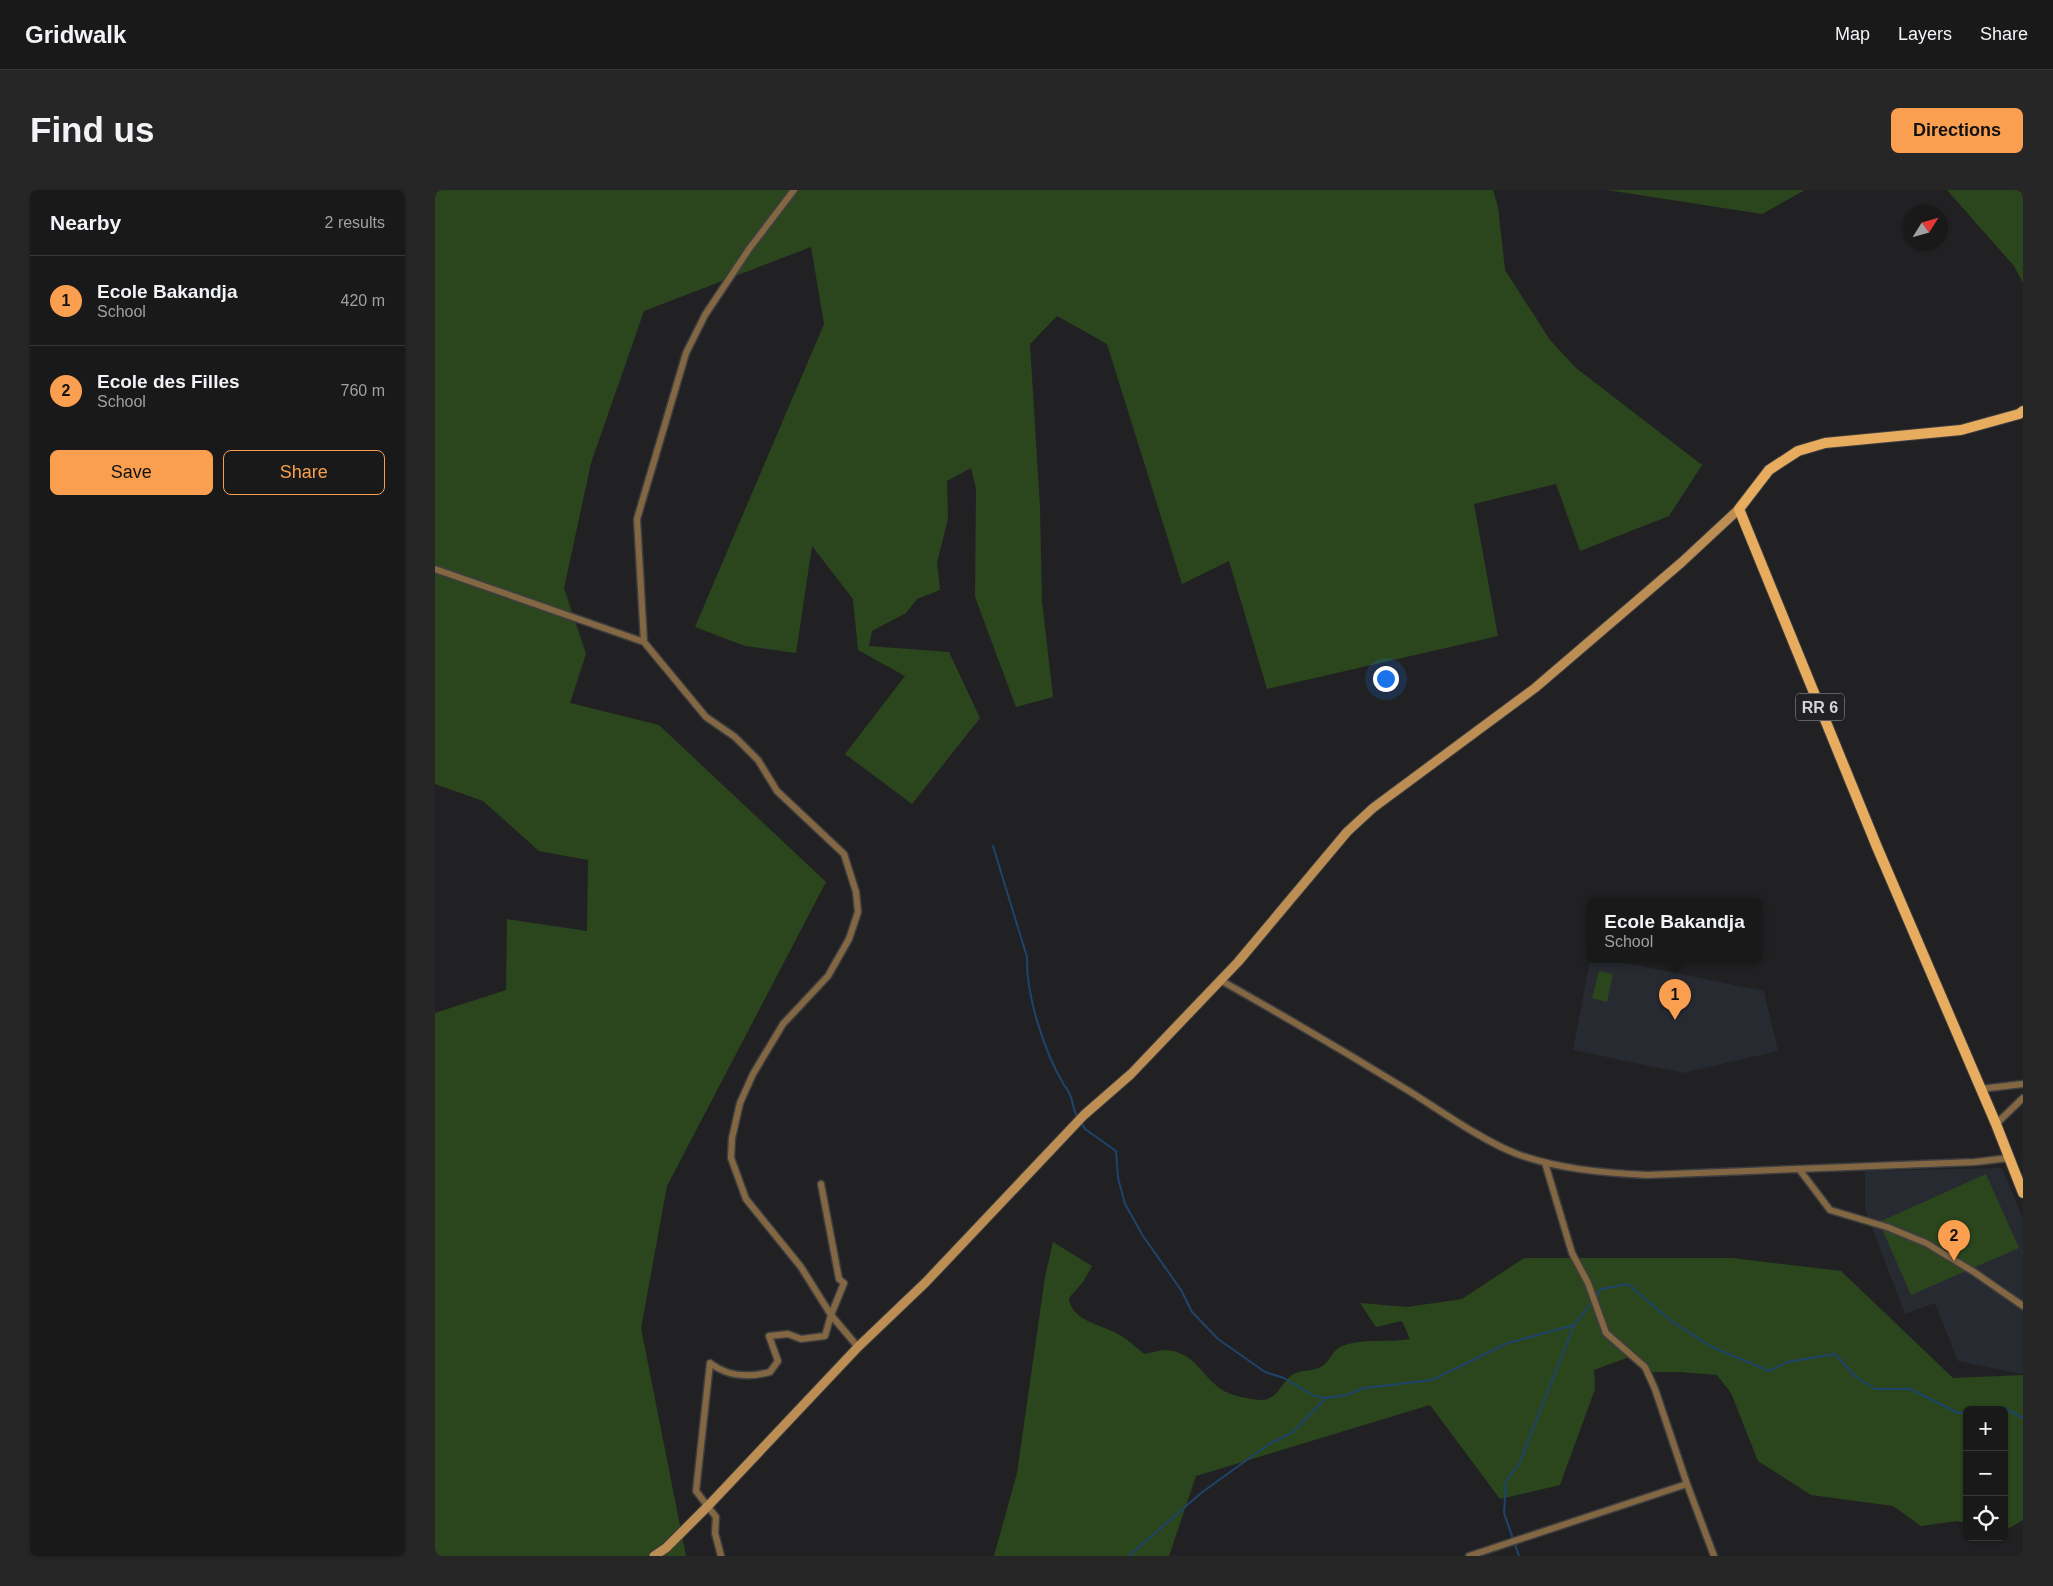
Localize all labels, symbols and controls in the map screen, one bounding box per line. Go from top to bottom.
text: Gridwalk [25,21,126,48]
text: Map [1835,24,1870,44]
text: Layers [1898,24,1952,44]
text: Share [1980,24,2028,44]
button: Directions [1891,108,2023,153]
text: Find us [30,110,154,149]
north arrow [1903,205,1948,250]
text: Nearby [50,211,121,234]
text: 2 results [325,214,385,231]
text: Ecole Bakandja [97,281,237,302]
text: 1 [62,292,70,309]
text: 420 m [341,292,385,309]
text: School [97,303,146,320]
text: Ecole des Filles [97,371,240,392]
text: 2 [62,382,70,399]
text: 760 m [341,382,385,399]
text: School [97,393,146,410]
button: Save [50,450,213,495]
button: Share [223,450,385,495]
your location [1373,666,1399,692]
road number: RR 6 [1796,694,1844,720]
popup [1587,898,1762,963]
text: Ecole Bakandja [1604,911,1745,932]
text: School [1604,933,1653,950]
pin: 1 [1659,979,1691,1020]
pin: 2 [1938,1220,1970,1261]
map controls [1963,1406,2008,1541]
button: + [1963,1406,2008,1451]
button: − [1963,1451,2008,1496]
button: locate [1963,1496,2008,1541]

